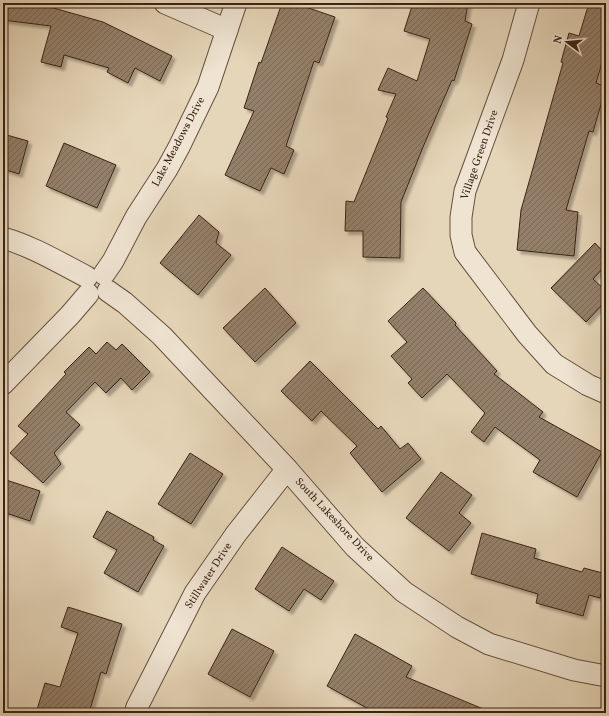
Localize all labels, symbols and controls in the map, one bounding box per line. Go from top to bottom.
north arrow [547,22,587,62]
text: N [551,34,567,46]
street label: Lake Meadows Drive [149,94,209,190]
street label: Village Green Drive [458,108,502,202]
street label: South Lakeshore Drive [291,475,377,565]
street label: Stillwater Drive [182,540,236,612]

